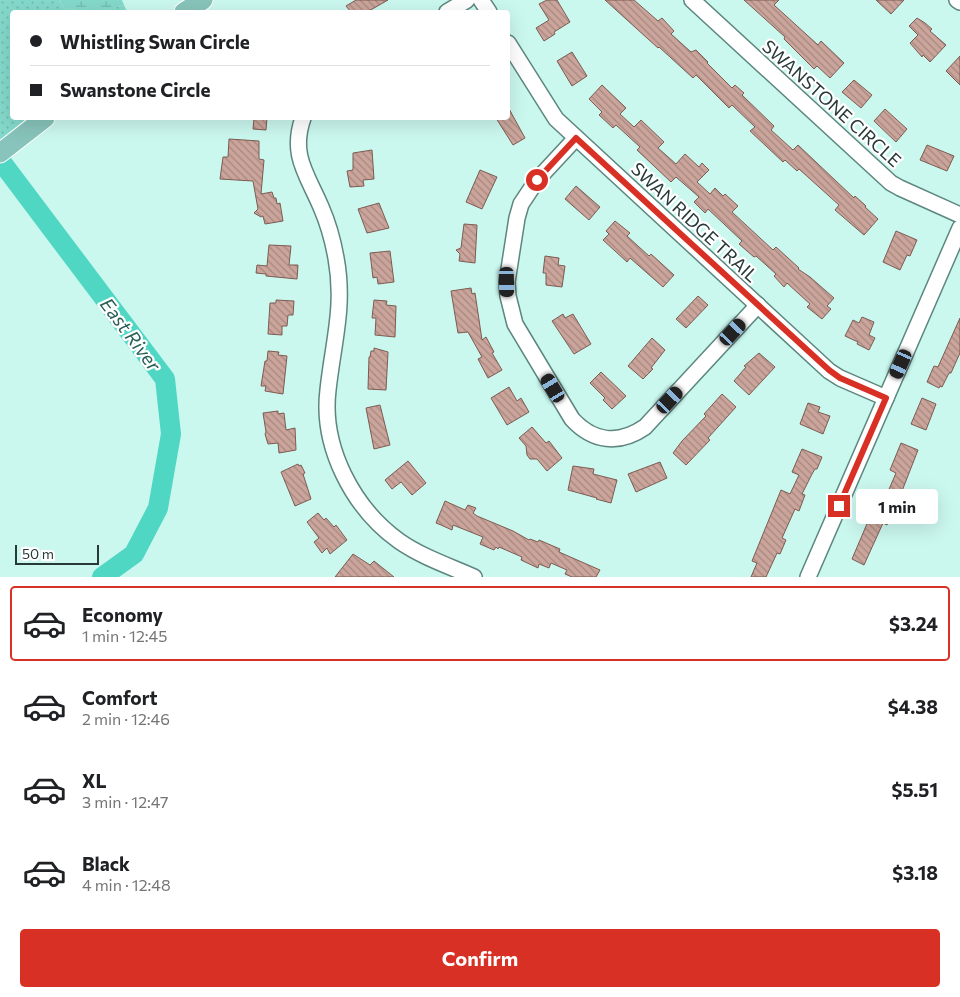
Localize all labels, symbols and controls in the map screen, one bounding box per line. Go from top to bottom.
text: Whistling Swan Circle [60,30,250,53]
street label: SWANSTONE CIRCLE [758,35,906,171]
text: Swanstone Circle [60,78,210,101]
street label: SWAN RIDGE TRAIL [627,157,763,287]
route start [526,169,548,191]
car [499,267,514,297]
water label: East River [96,293,167,376]
car [717,316,748,348]
car [888,347,913,381]
car [538,371,567,405]
car [654,384,685,416]
callout: 1 min [856,488,939,524]
route end [828,495,850,517]
text: 1 min [878,497,916,516]
scale bar [15,542,99,565]
text: 50 m [22,545,54,562]
icon: car [22,601,67,646]
text: Economy [82,603,163,626]
text: $3.24 [889,612,938,635]
text: 1 min · 12:45 [82,626,167,645]
icon: car [22,684,67,729]
text: Comfort [82,686,158,709]
text: $4.38 [888,695,938,718]
text: 2 min · 12:46 [82,709,170,728]
icon: car [22,767,67,812]
text: XL [82,769,107,792]
text: $5.51 [892,778,938,801]
text: 3 min · 12:47 [82,792,169,811]
icon: car [22,850,67,895]
text: Black [82,852,130,875]
text: $3.18 [892,861,938,884]
text: 4 min · 12:48 [82,875,171,894]
button: Confirm [20,929,940,987]

